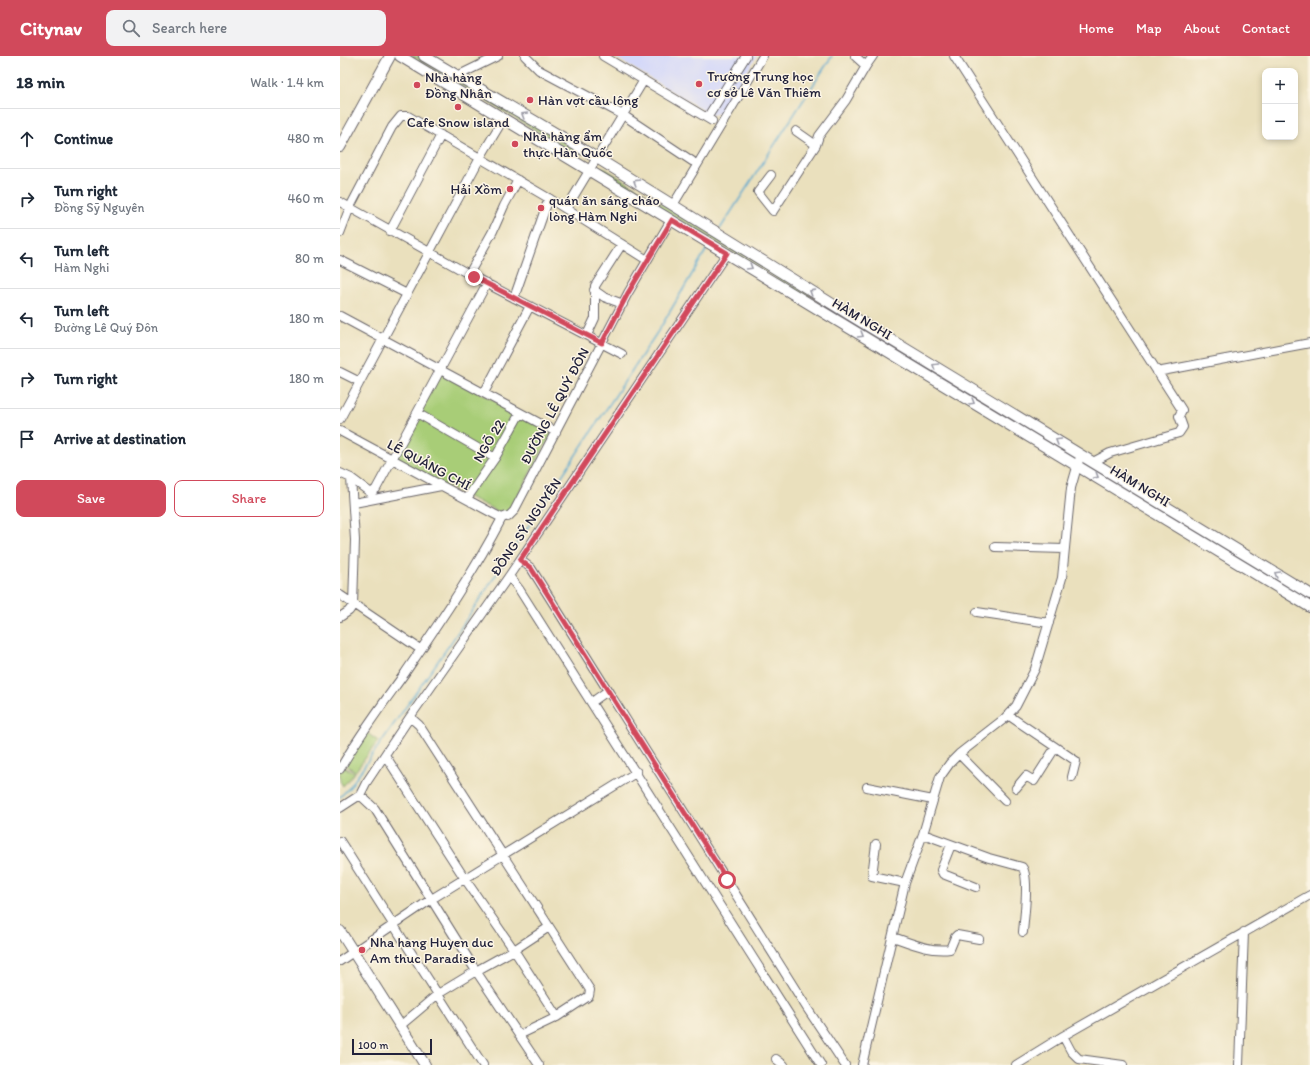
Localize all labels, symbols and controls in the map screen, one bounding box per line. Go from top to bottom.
search box [106,10,386,46]
text: Citynav [20,17,82,40]
icon: search [120,17,142,39]
text: Search here [152,19,227,37]
text: Home [1079,20,1114,37]
text: Map [1136,20,1162,37]
text: About [1184,20,1220,37]
text: Contact [1242,20,1290,37]
place label: Trường Trung học cơ sở Lê Văn Thiêm [707,68,821,101]
map controls [1262,68,1298,140]
button: + [1262,68,1298,104]
place label: Nhà hàng Đồng Nhân [425,69,492,102]
text: 18 min [16,72,65,92]
text: Walk · 1.4 km [250,75,324,90]
marker: Trường Trung học cơ sở Lê Văn Thiêm [694,79,704,89]
marker: Nhà hàng Đồng Nhân [412,80,422,90]
place label: Hàn vợt cầu lông [538,92,639,109]
marker: Hàn vợt cầu lông [525,95,535,105]
marker: Cafe Snow island [453,102,463,112]
button: − [1262,104,1298,140]
one-way arrow [521,113,528,120]
place label: Cafe Snow island [407,114,510,131]
icon: ahead [16,128,38,150]
place label: Nhà hàng ẩm thực Hàn Quốc [523,128,613,161]
text: Continue [54,130,113,148]
text: 480 m [287,131,324,146]
marker: Nhà hàng ẩm thực Hàn Quốc [510,139,520,149]
one-way arrow [633,180,640,187]
place label: Hải Xồm [451,181,502,198]
text: Turn right [54,182,118,200]
marker: Hải Xồm [505,184,515,194]
icon: right [16,188,38,210]
text: 460 m [287,191,324,206]
place label: quán ăn sáng cháo lòng Hàm Nghi [549,192,660,225]
text: Đồng Sỹ Nguyên [54,200,144,215]
marker: quán ăn sáng cháo lòng Hàm Nghi [536,203,546,213]
text: Turn left [54,242,109,260]
icon: left [16,248,38,270]
text: 80 m [295,251,324,266]
text: Hàm Nghi [54,260,109,275]
one-way arrow [746,263,753,270]
route end [465,268,483,286]
one-way arrow [809,289,816,296]
street label: HÀM NGHI [829,294,895,344]
text: Turn left [54,302,109,320]
icon: left [16,308,38,330]
text: 180 m [289,311,324,326]
text: Đường Lê Quý Đôn [54,320,158,335]
one-way arrow [857,330,864,337]
street label: ĐƯỜNG LÊ QUÝ ĐÔN [517,345,593,467]
one-way arrow [932,364,939,371]
icon: right [16,368,38,390]
text: Turn right [54,370,118,388]
text: 180 m [289,371,324,386]
one-way arrow [968,397,975,405]
street label: NGÕ 22 [470,416,509,466]
icon: arrive [16,428,38,450]
text: Arrive at destination [54,430,186,448]
street label: LÊ QUẢNG CHÍ [384,436,474,494]
one-way arrow [1055,438,1062,446]
street label: HÀM NGHI [1107,461,1173,511]
one-way arrow [1092,471,1099,479]
street label: ĐỒNG SỸ NGUYÊN [487,475,565,579]
button: Save [16,480,166,517]
button: Share [174,480,324,517]
one-way arrow [1274,572,1281,579]
route start [718,871,736,889]
place label: Nha hang Huyen duc Am thuc Paradise [370,934,493,967]
marker: Nha hang Huyen duc Am thuc Paradise [357,945,367,955]
scale bar [352,1037,432,1056]
text: 100 m [358,1039,388,1052]

